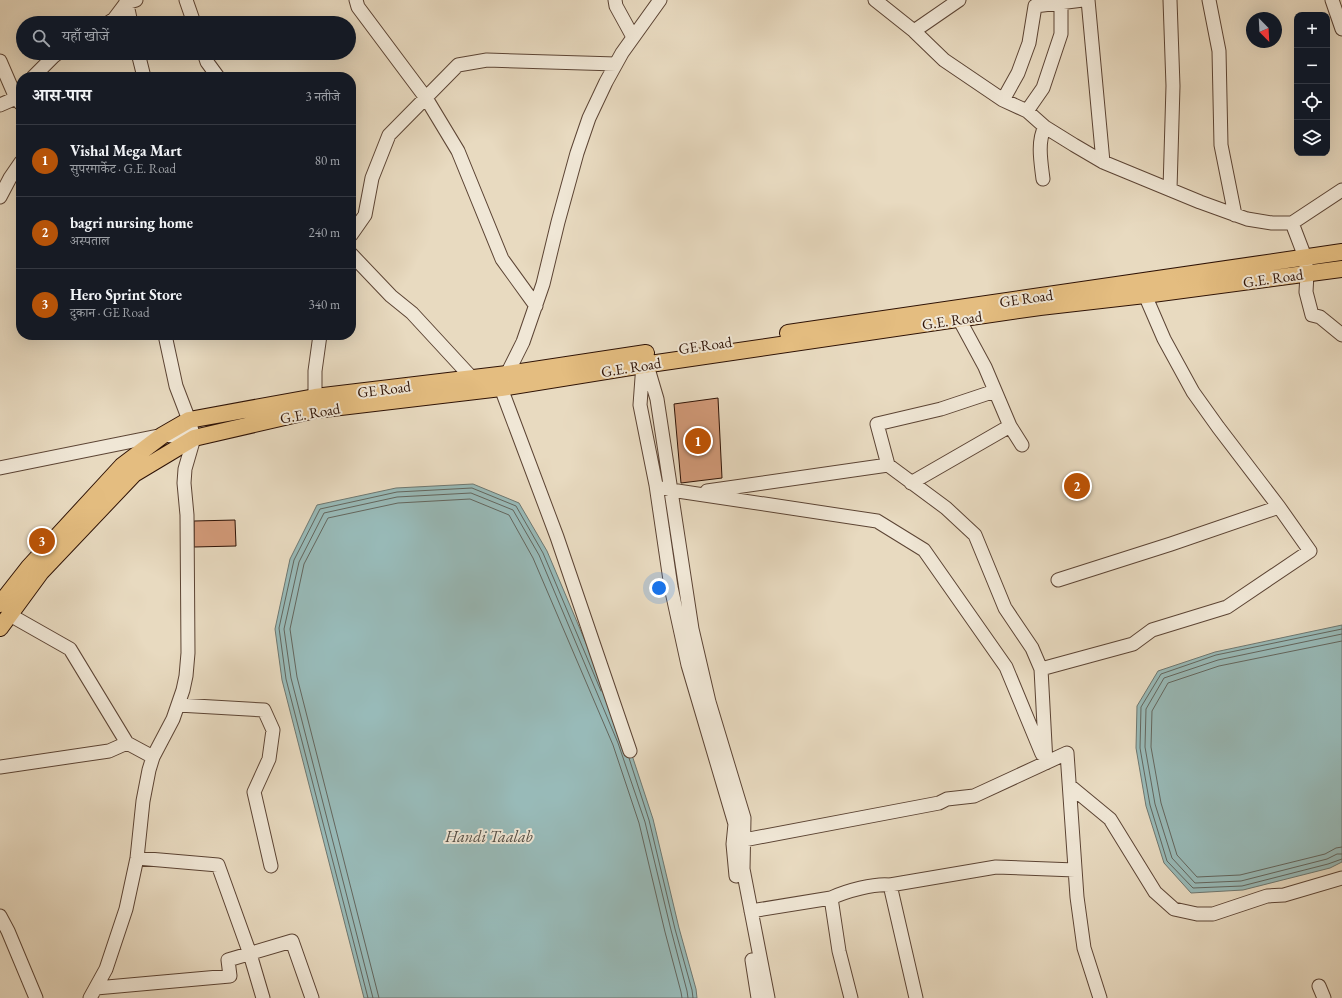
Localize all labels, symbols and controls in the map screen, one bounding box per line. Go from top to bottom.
north arrow [1246,12,1282,48]
map controls [1294,12,1330,156]
button: + [1294,12,1330,48]
search box [16,16,356,60]
text: यहाँ खोजें [62,26,109,45]
icon: search [30,27,52,49]
button: − [1294,48,1330,84]
text: आस-पास [32,84,91,106]
button: locate [1294,84,1330,120]
text: 3 नतीजे [306,88,340,105]
button: layers [1294,120,1330,156]
text: Vishal Mega Mart [70,141,182,160]
text: 1 [42,152,48,169]
text: 80 m [315,152,340,169]
text: सुपरमार्केट · G.E. Road [70,160,176,177]
text: bagri nursing home [70,213,193,232]
text: 2 [42,224,48,241]
text: 240 m [309,224,340,241]
text: अस्पताल [70,232,110,249]
street label: G.E. Road [1242,264,1305,292]
text: Hero Sprint Store [70,285,182,304]
street label: GE Road [998,285,1054,311]
text: 3 [42,296,48,313]
text: 340 m [309,296,340,313]
text: दुकान · GE Road [70,304,150,321]
street label: G.E. Road [921,306,984,334]
street label: GE Road [677,332,733,358]
street label: G.E. Road [600,353,663,381]
street label: GE Road [356,376,412,402]
street label: G.E. Road [278,398,342,428]
pin: 1 [685,426,711,456]
pin: 2 [1064,471,1090,501]
pin: 3 [29,526,55,556]
your location [649,578,669,598]
water label: Handi Taalab [444,826,534,847]

